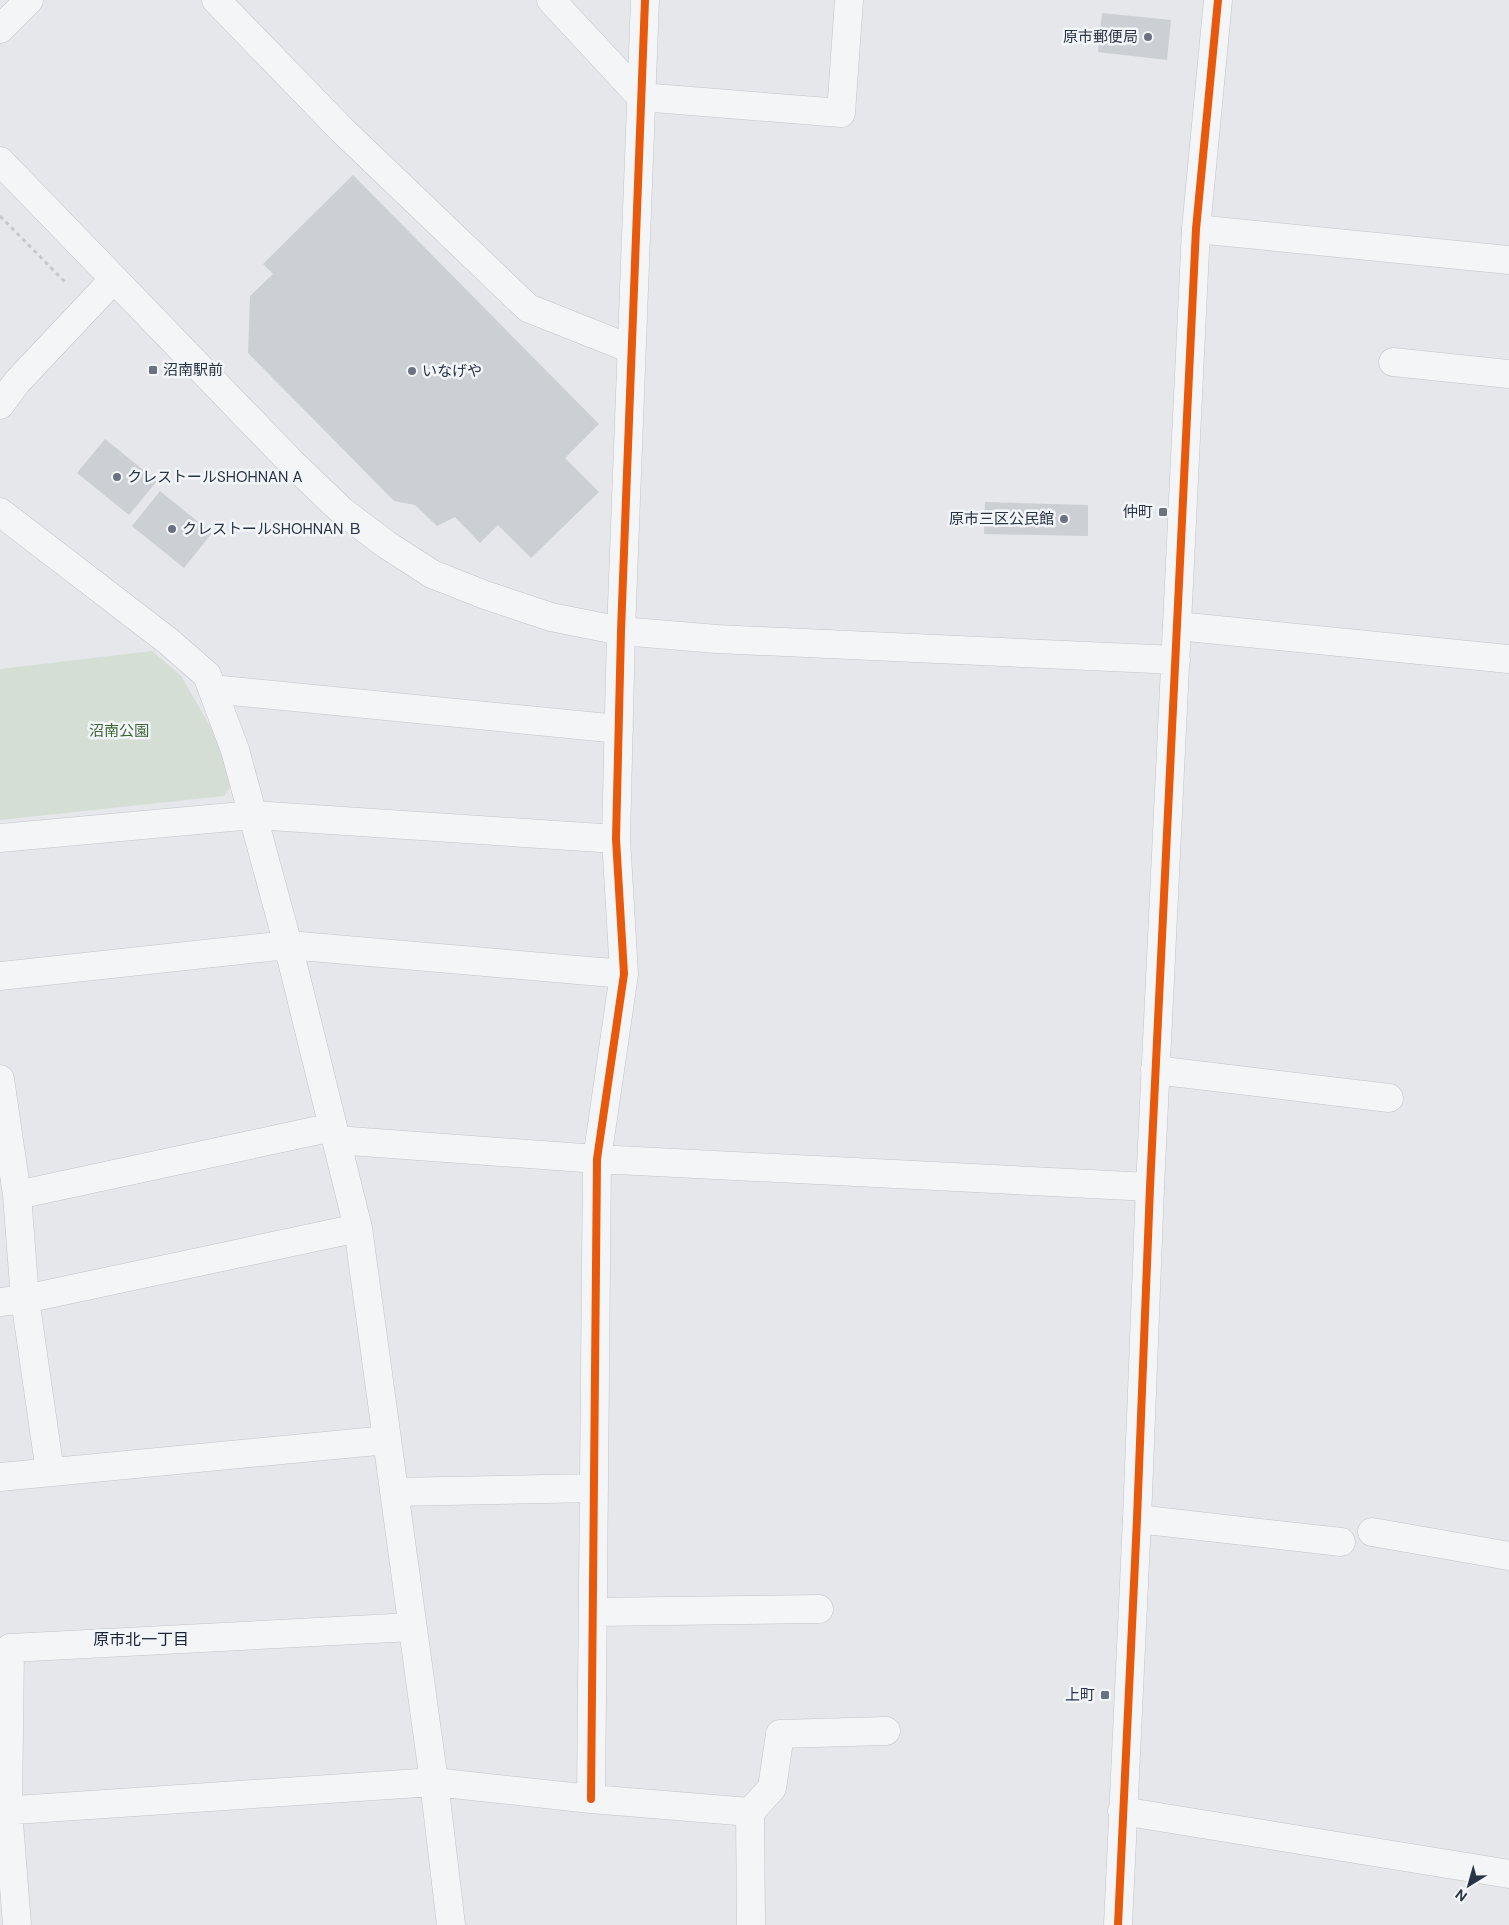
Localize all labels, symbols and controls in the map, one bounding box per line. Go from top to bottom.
place label: 原市郵便局 [1063,27,1138,47]
marker: 原市郵便局 [1142,31,1154,43]
place label: 沼南駅前 [163,360,223,380]
place label: いなげや [422,361,482,381]
marker: 沼南駅前 [147,364,159,376]
marker: いなげや [406,365,418,377]
place label: クレストールSHOHNAN A [127,467,302,487]
marker: クレストールSHOHNAN A [111,471,123,483]
place label: 仲町 [1123,502,1153,522]
marker: 仲町 [1157,506,1169,518]
place label: 原市三区公民館 [949,509,1054,529]
marker: 原市三区公民館 [1058,513,1070,525]
place label: クレストールSHOHNAN Ｂ [182,519,362,539]
marker: クレストールSHOHNAN Ｂ [166,523,178,535]
park label: 沼南公園 [89,721,149,741]
district label: 原市北一丁目 [93,1629,189,1650]
place label: 上町 [1065,1685,1095,1705]
marker: 上町 [1099,1689,1111,1701]
north arrow [1444,1860,1494,1910]
text: N [1452,1885,1471,1906]

